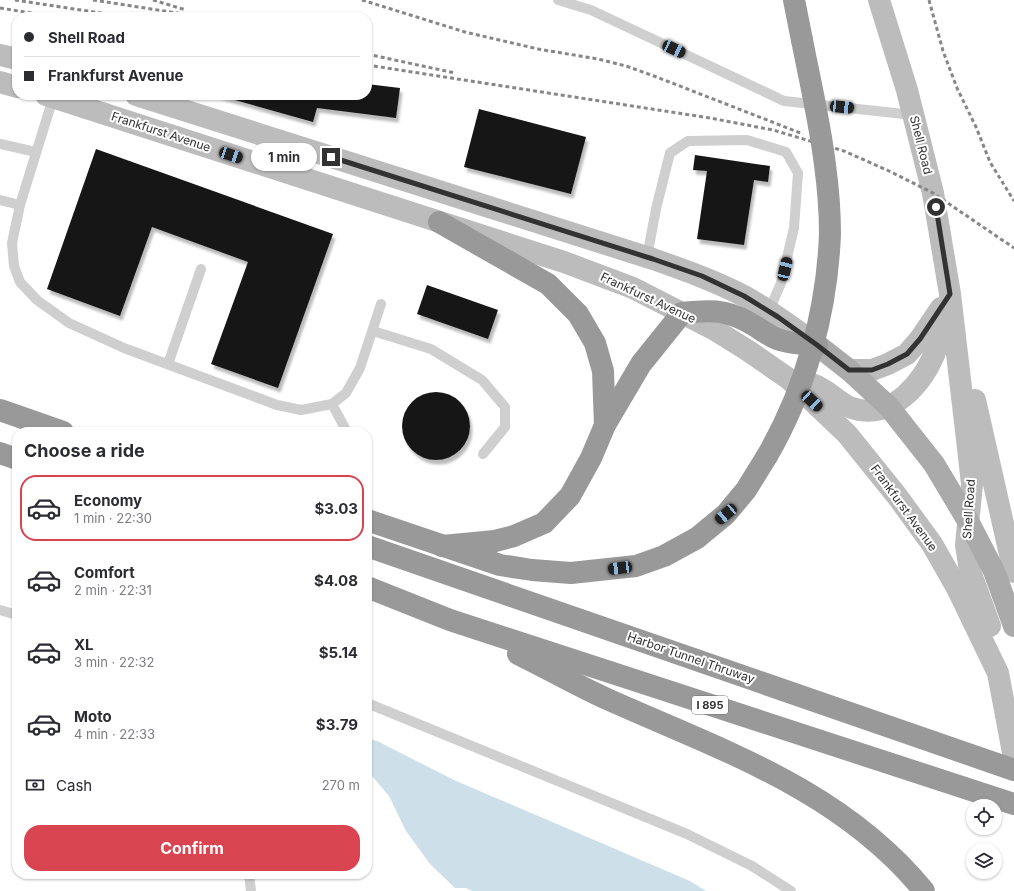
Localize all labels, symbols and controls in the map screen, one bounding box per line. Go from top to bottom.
text: Shell Road [48,28,125,47]
car [661,38,687,60]
text: Frankfurst Avenue [48,66,183,85]
car [829,100,855,114]
street label: Frankfurst Avenue [110,108,213,155]
street label: Shell Road [907,114,936,176]
callout: 1 min [251,143,317,171]
car [218,146,244,164]
route end [322,148,340,166]
text: 1 min [268,149,300,165]
route start [927,198,945,216]
car [776,256,794,282]
street label: Frankfurst Avenue [598,269,698,326]
car [799,388,825,414]
text: Choose a ride [24,440,145,461]
street label: Frankfurst Avenue [868,461,941,554]
street label: Shell Road [959,479,978,539]
icon: car [26,490,62,526]
text: Economy [74,491,142,510]
text: $3.03 [314,499,358,518]
car [713,502,739,526]
text: 1 min · 22:30 [74,510,152,526]
car [607,561,633,575]
icon: car [26,562,62,598]
text: Comfort [74,563,135,582]
text: $4.08 [314,571,358,590]
text: 2 min · 22:31 [74,582,152,598]
street label: Harbor Tunnel Thruway [625,629,757,686]
icon: car [26,634,62,670]
text: XL [74,635,94,654]
text: $5.14 [319,643,358,662]
text: 3 min · 22:32 [74,654,155,670]
road number: I 895 [692,696,728,714]
icon: car [26,706,62,742]
text: Moto [74,707,112,726]
text: $3.79 [316,715,358,734]
text: 4 min · 22:33 [74,726,155,742]
icon: cash [24,774,46,796]
text: Cash [56,776,92,795]
text: 270 m [322,777,360,793]
map controls [966,799,1002,879]
button: locate [966,799,1002,835]
button: Confirm [24,825,360,871]
button: layers [966,843,1002,879]

